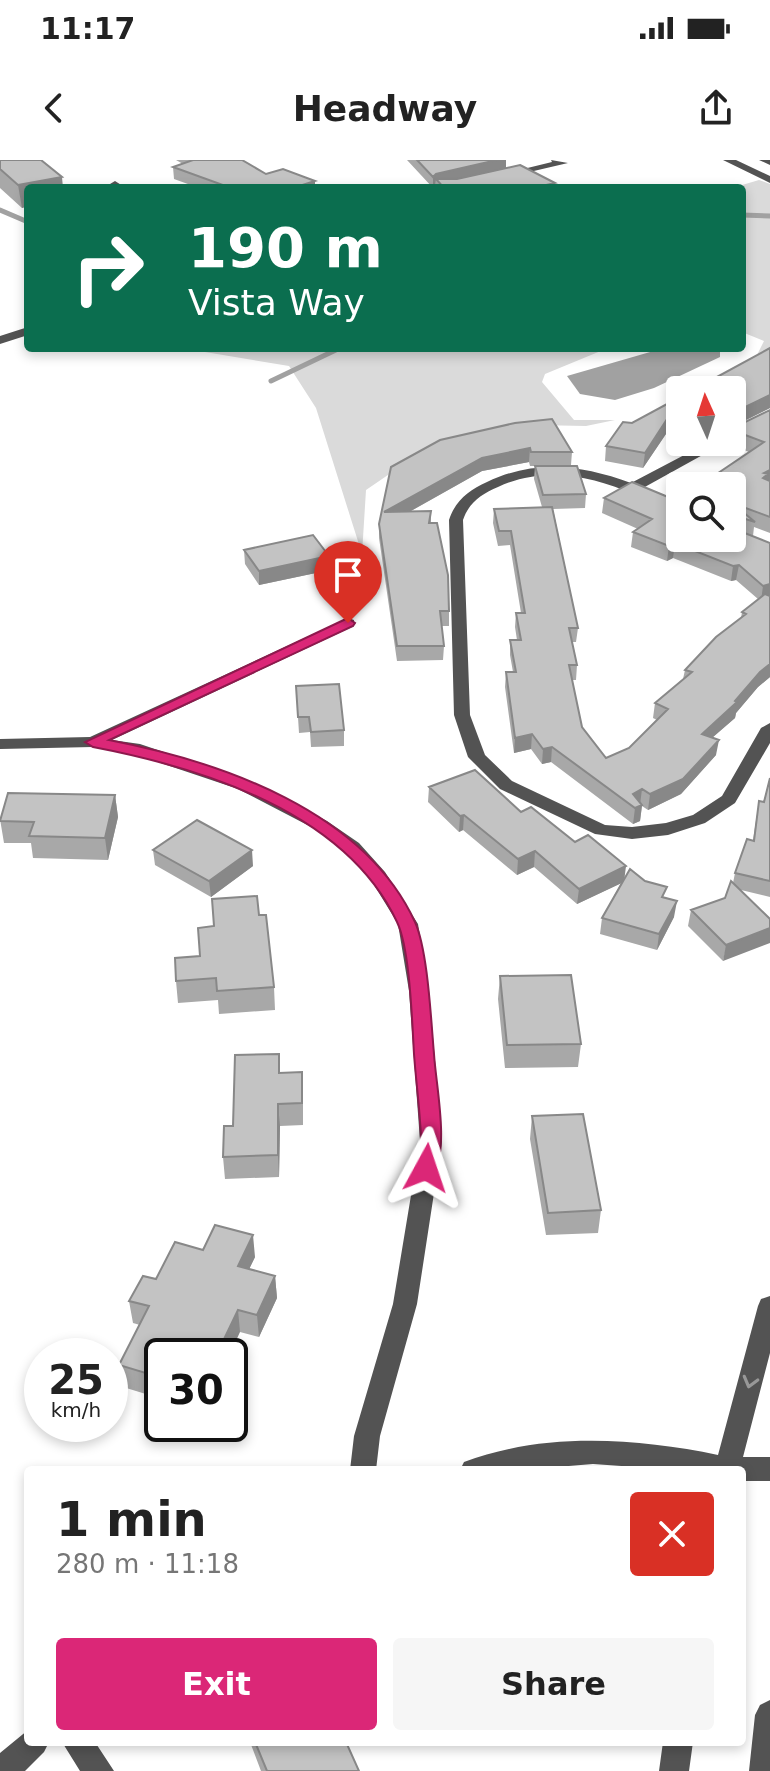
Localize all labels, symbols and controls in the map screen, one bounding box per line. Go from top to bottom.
text: 11:17 [40,11,136,46]
icon: back [32,86,76,130]
icon: share [694,86,738,130]
text: Headway [293,88,477,129]
text: 190 m [188,215,383,280]
icon: right [56,216,160,320]
text: Vista Way [188,282,365,323]
north arrow [666,376,746,456]
map controls [666,376,746,552]
button: search [666,472,746,552]
pin [314,541,382,623]
icon: arrive [326,553,370,597]
position arrow [384,1126,468,1210]
speed limit sign: 30 [144,1338,248,1442]
text: 25 [48,1357,104,1403]
one-way arrow [743,1374,760,1388]
text: km/h [51,1398,101,1422]
text: 1 min [56,1491,207,1547]
button: close [630,1492,714,1576]
text: 280 m · 11:18 [56,1549,239,1579]
button: Exit [56,1638,377,1730]
button: Share [393,1638,714,1730]

